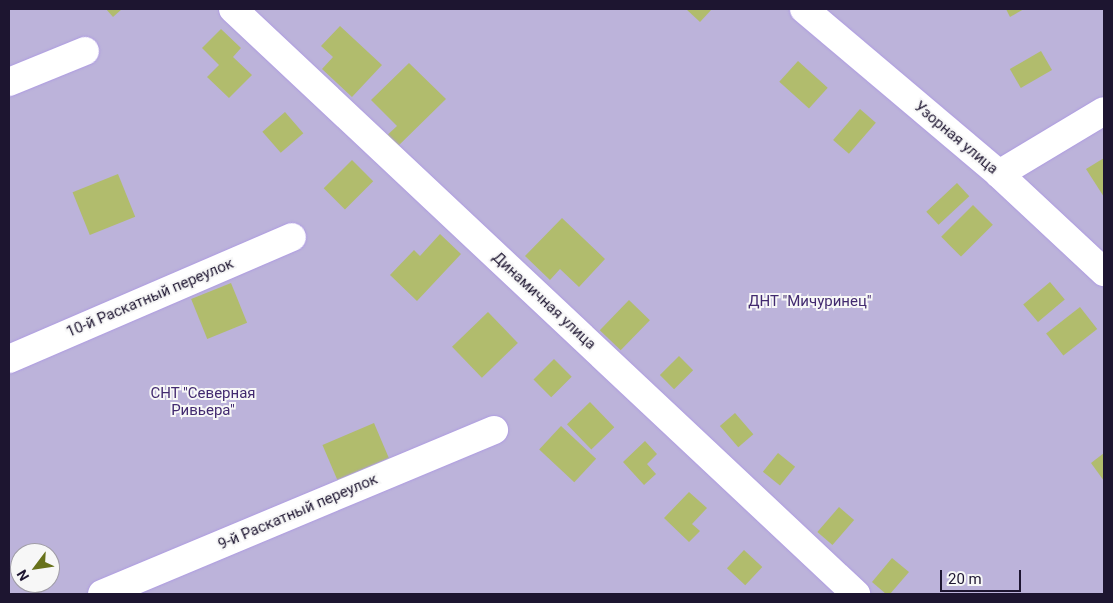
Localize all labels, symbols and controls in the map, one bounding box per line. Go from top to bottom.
street label: Узорная улица [911,98,1001,178]
street label: Динамичная улица [489,249,599,353]
street label: 10-й Раскатный переулок [64,255,236,341]
park label: ДНТ "Мичуринец" [748,293,872,311]
park label: СНТ "Северная Ривьера" [150,384,256,419]
street label: 9-й Раскатный переулок [216,470,380,554]
north arrow [10,543,60,593]
scale bar [943,560,1024,592]
text: N [14,567,32,584]
text: 20 m [948,570,982,588]

